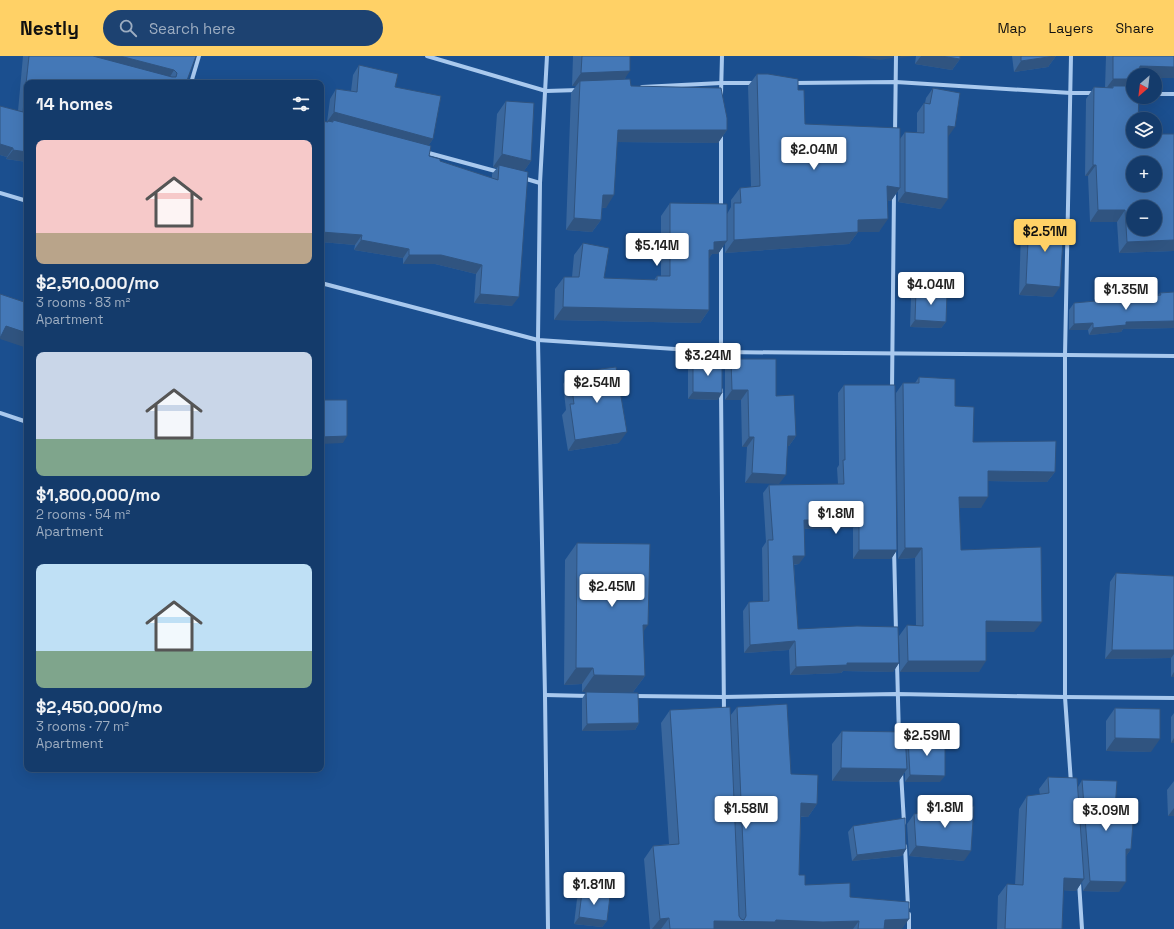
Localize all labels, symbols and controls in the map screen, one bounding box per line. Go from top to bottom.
search box [103,10,383,46]
text: Nestly [20,16,79,41]
icon: search [117,17,139,39]
text: Search here [149,19,235,38]
text: Map [997,19,1027,37]
text: Layers [1049,19,1093,37]
text: Share [1115,19,1154,37]
north arrow [1126,68,1162,104]
map controls [1126,68,1162,236]
text: 14 homes [36,93,113,115]
icon: filters [290,93,312,115]
button: layers [1126,112,1162,148]
pin: $2.04M [781,137,847,171]
text: $2.04M [790,141,838,158]
button: + [1126,156,1162,192]
icon: home [138,166,210,238]
button: − [1126,200,1162,236]
pin: $2.51M [1012,219,1078,253]
text: $2.51M [1023,223,1067,240]
pin: $5.14M [624,233,690,267]
text: $5.14M [635,237,679,254]
text: $2,510,000/mo [36,272,159,294]
pin: $4.04M [898,272,964,306]
text: $4.04M [907,276,955,293]
pin: $1.35M [1093,277,1159,311]
text: $1.35M [1104,281,1148,298]
text: 3 rooms · 83 m² [36,294,130,311]
text: Apartment [36,311,104,328]
pin: $3.24M [675,343,741,377]
text: $3.24M [685,347,731,364]
pin: $2.54M [564,370,630,404]
text: $2.54M [573,374,621,391]
icon: home [138,378,210,450]
text: $1,800,000/mo [36,484,160,506]
pin: $1.8M [808,501,864,535]
text: $1.8M [818,505,854,522]
text: 2 rooms · 54 m² [36,506,130,523]
text: Apartment [36,523,104,540]
pin: $2.45M [579,574,645,608]
text: $2.45M [588,578,636,595]
icon: home [138,590,210,662]
text: $2,450,000/mo [36,696,163,718]
text: 3 rooms · 77 m² [36,718,129,735]
pin: $2.59M [894,723,960,757]
text: $2.59M [904,727,950,744]
text: Apartment [36,735,104,752]
pin: $1.8M [917,795,973,829]
pin: $1.58M [713,796,779,830]
pin: $3.09M [1073,798,1139,832]
text: $1.8M [927,799,963,816]
text: $1.58M [724,800,768,817]
text: $3.09M [1082,802,1130,819]
pin: $1.81M [561,872,627,906]
text: $1.81M [573,876,615,893]

